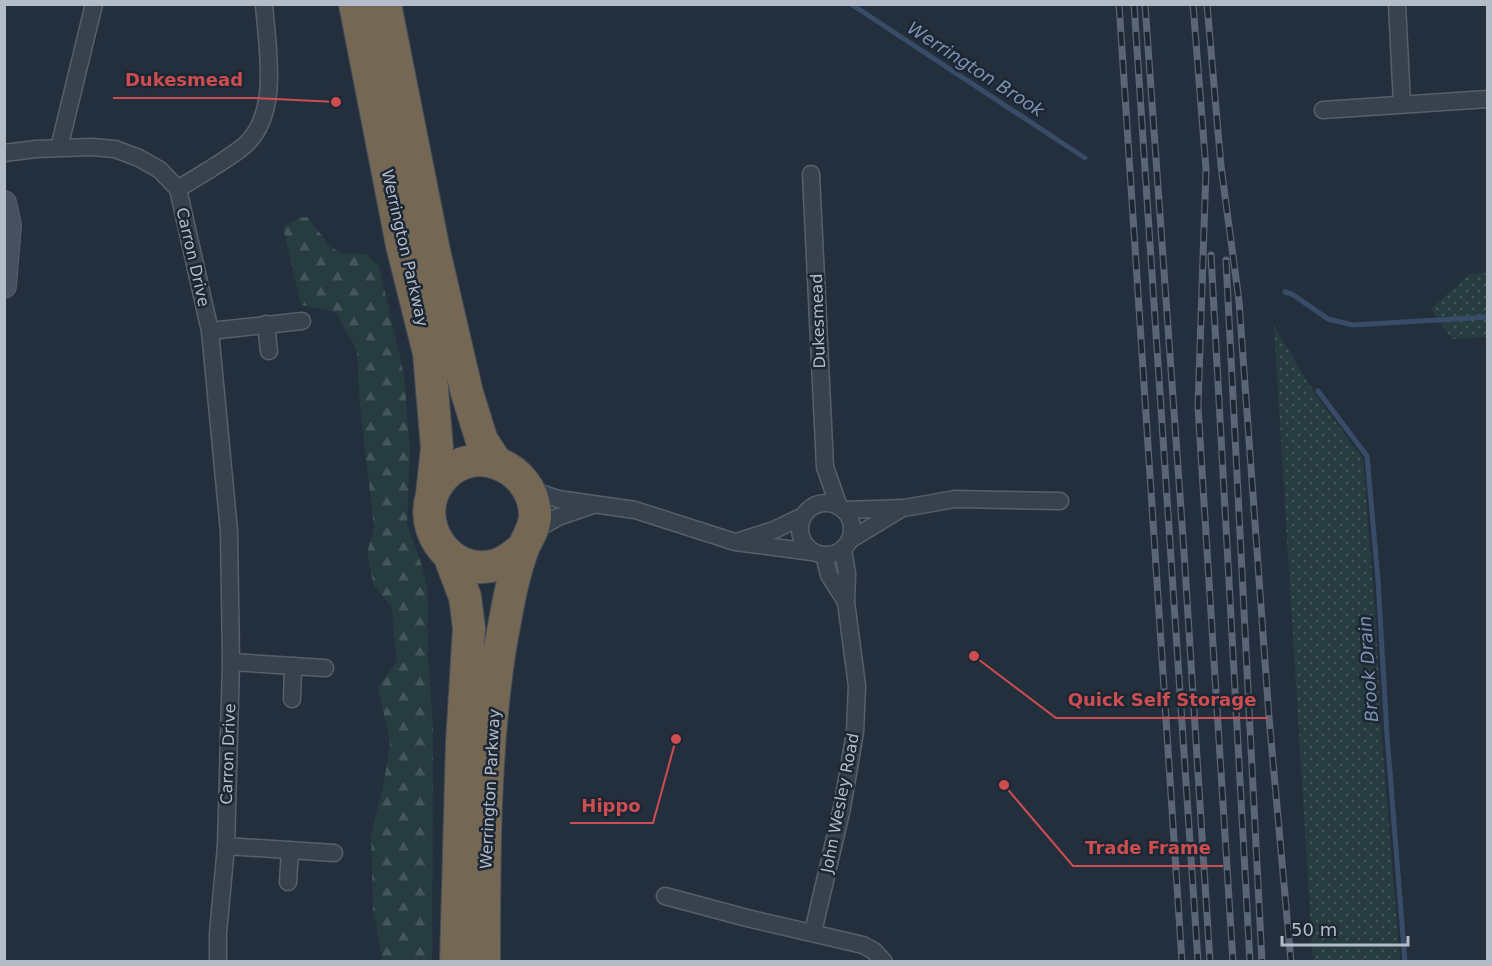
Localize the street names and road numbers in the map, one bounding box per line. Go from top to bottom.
street label: Werrington Parkway [378,168,432,328]
street label: Carron Drive [172,206,214,308]
street label: Dukesmead [807,273,829,369]
street label: Carron Drive [217,703,239,805]
street label: Werrington Parkway [476,708,504,870]
street label: John Wesley Road [817,732,863,875]

